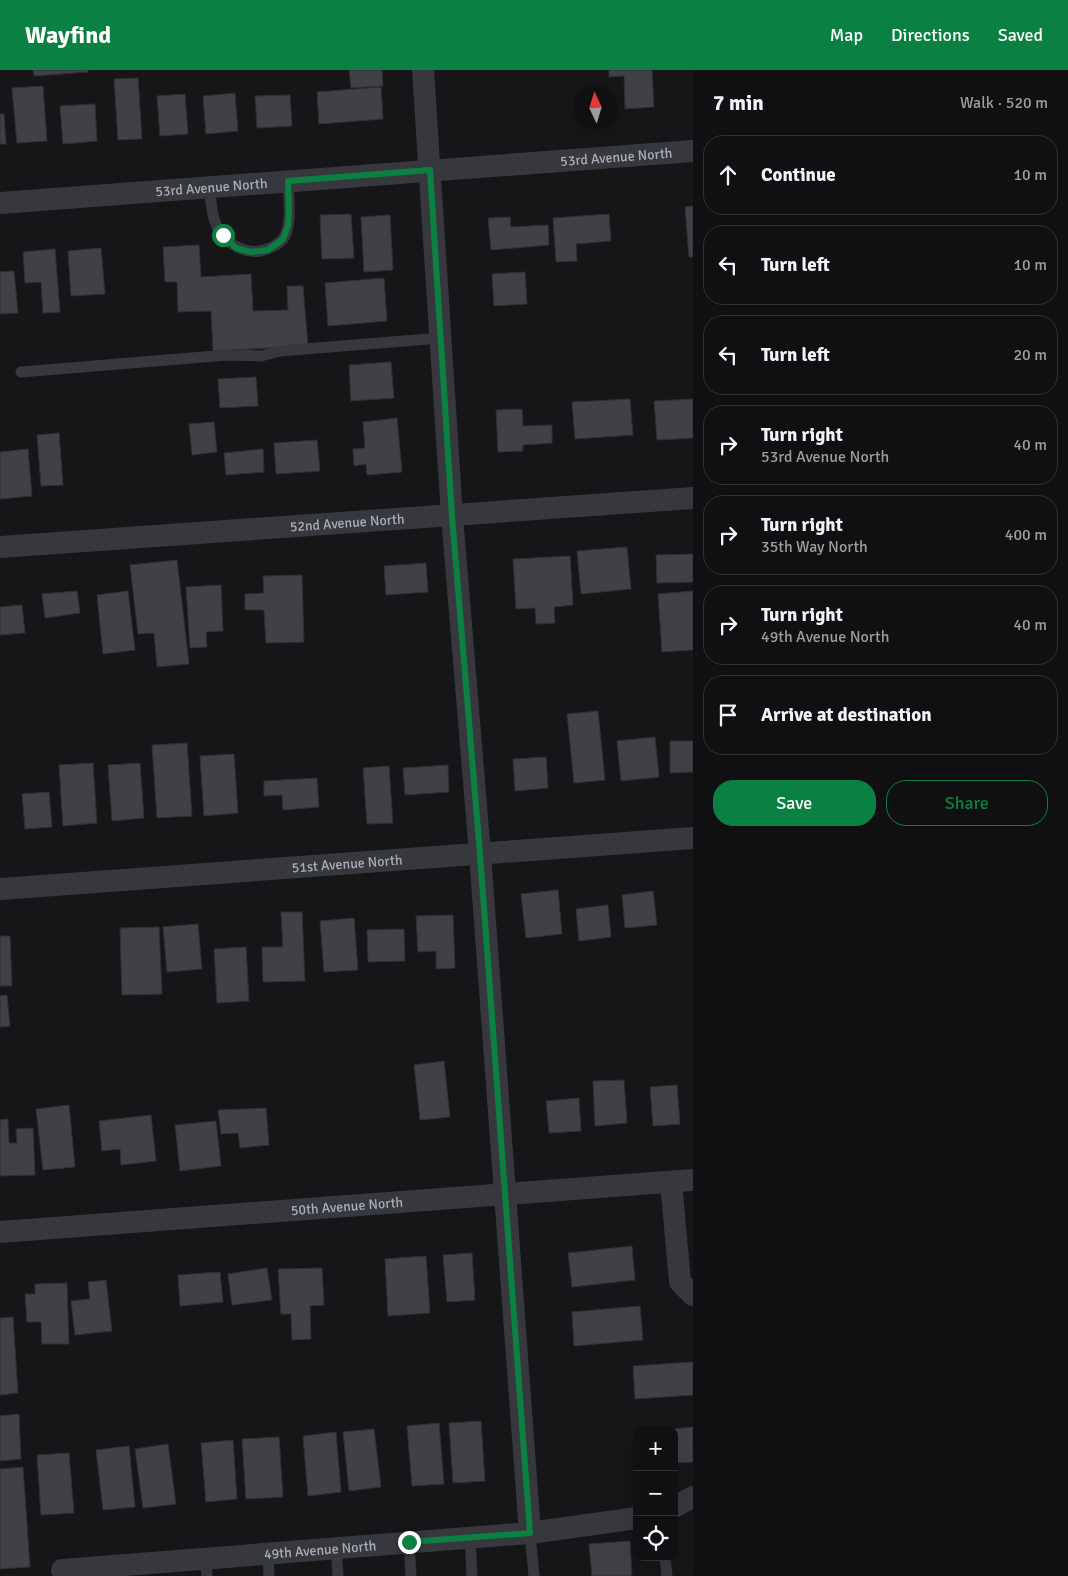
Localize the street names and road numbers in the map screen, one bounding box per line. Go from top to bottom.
street label: 53rd Avenue North [560,145,673,170]
street label: 53rd Avenue North [155,175,268,200]
street label: 52nd Avenue North [289,510,405,535]
street label: 51st Avenue North [291,851,403,877]
street label: 50th Avenue North [290,1194,404,1219]
street label: 49th Avenue North [264,1537,377,1563]

